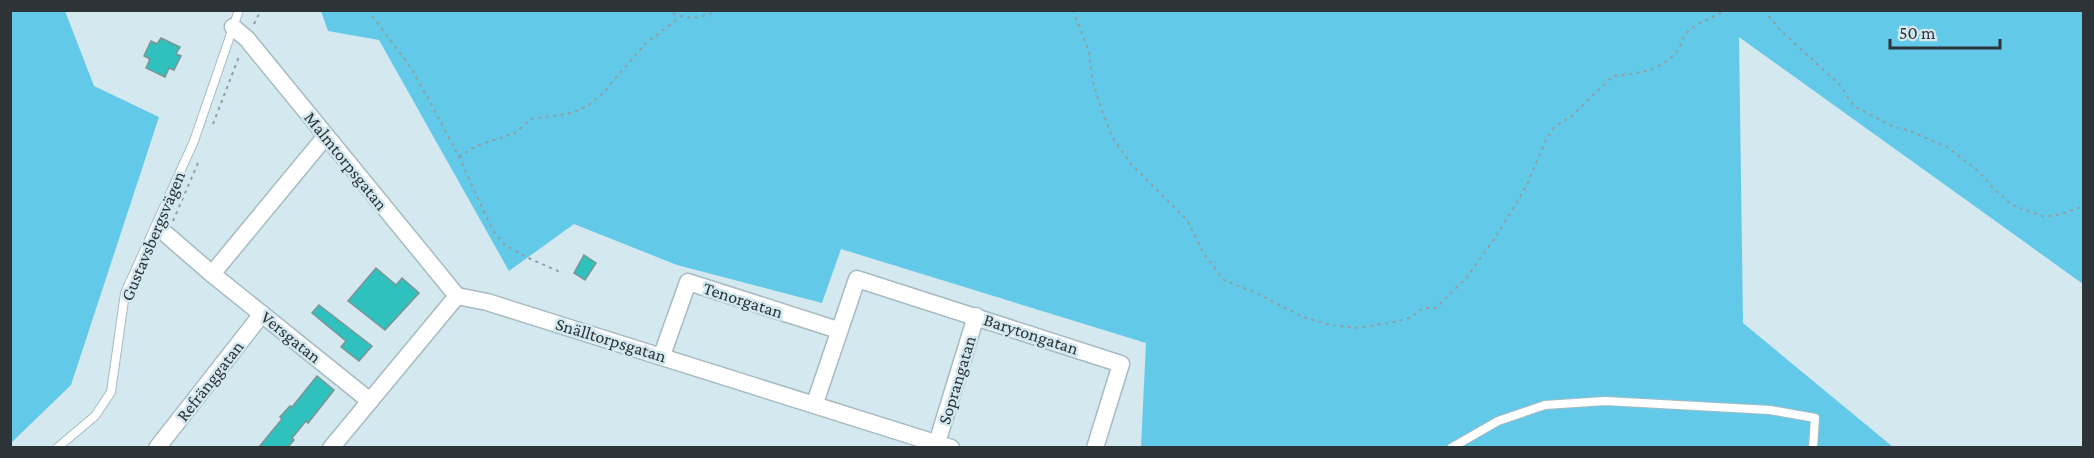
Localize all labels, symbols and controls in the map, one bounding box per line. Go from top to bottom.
scale bar [1890,12,2000,50]
text: 50 m [1899,23,1936,43]
street label: Malmtorpsgatan [300,108,392,215]
street label: Gustavsbergsvägen [117,168,189,304]
street label: Tenorgatan [701,278,786,322]
street label: Versgatan [257,307,325,368]
street label: Barytongatan [981,309,1081,359]
street label: Snälltorpsgatan [553,314,669,366]
street label: Soprangatan [934,333,980,427]
street label: Refränggatan [172,337,248,425]

